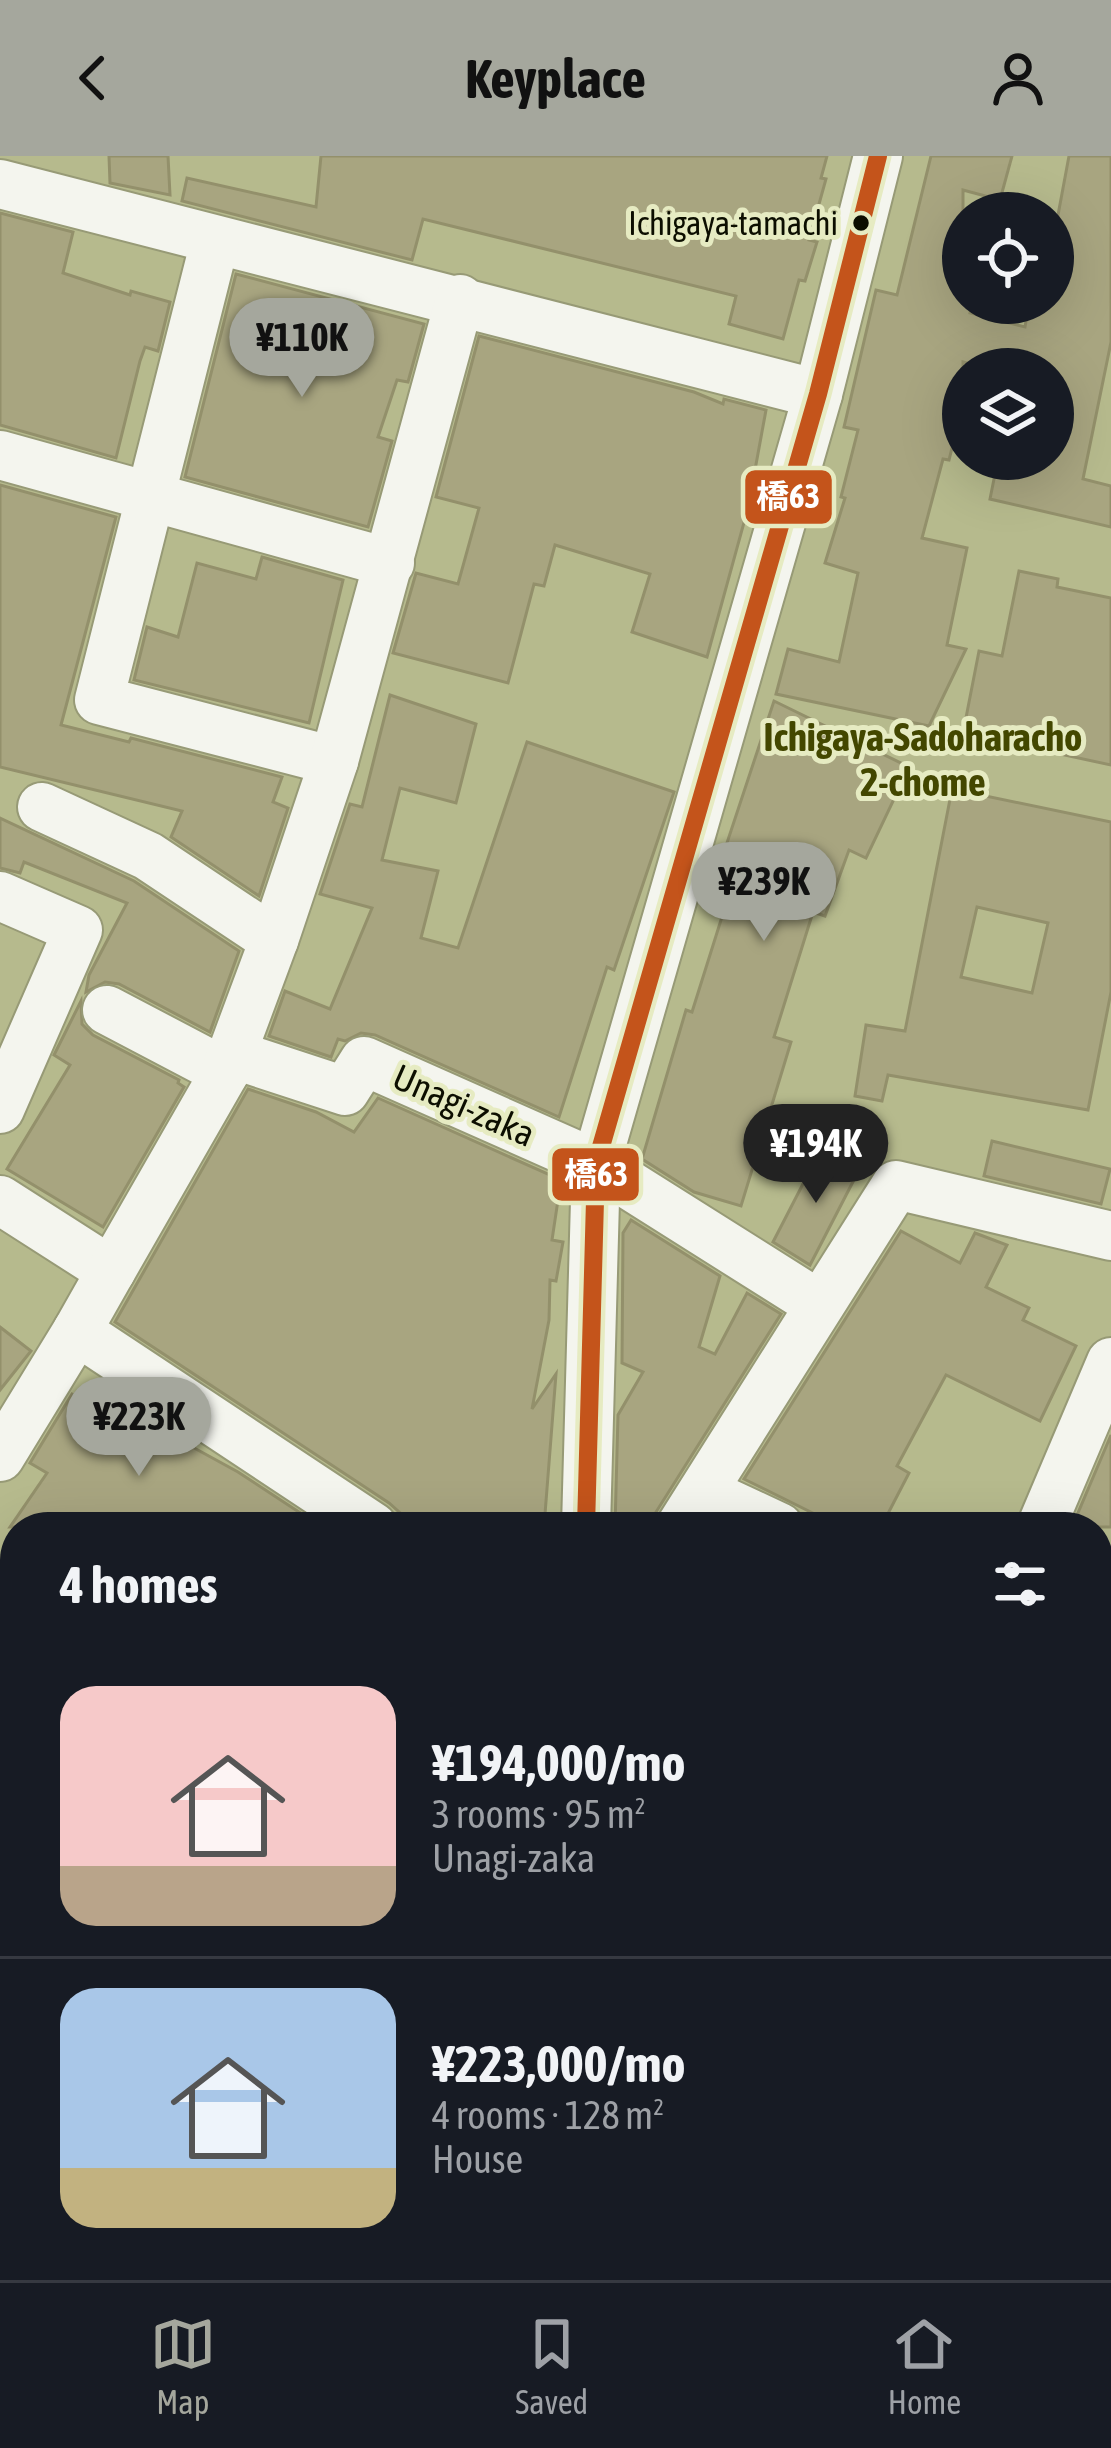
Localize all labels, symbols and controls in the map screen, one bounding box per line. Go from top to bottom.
icon: back [60,45,126,111]
icon: person [985,45,1051,111]
text: Keyplace [465,48,646,109]
map controls [942,192,1074,480]
button: locate [942,192,1074,324]
place label: Ichigaya-tamachi [628,204,838,242]
marker: Ichigaya-tamachi [850,212,872,234]
pin: ¥110K [218,298,386,400]
text: ¥110K [256,315,348,359]
button: layers [942,348,1074,480]
line badge: 橋63 [743,468,834,526]
text: 橋63 [756,477,820,515]
district label: Ichigaya-Sadoharacho 2-chome [764,715,1082,804]
pin: ¥239K [680,842,848,944]
text: ¥239K [718,859,810,903]
street label: Unagi-zaka [387,1055,541,1155]
pin: ¥194K [732,1104,900,1206]
text: ¥194K [770,1121,862,1165]
line badge: 橋63 [550,1146,641,1203]
text: 橋63 [564,1155,628,1193]
pin: ¥223K [55,1377,223,1479]
text: ¥223K [93,1394,185,1438]
icon: filters [987,1551,1053,1617]
text: 4 homes [60,1555,218,1614]
text: ¥194,000/mo [432,1733,686,1792]
icon: home [156,1734,300,1878]
text: 3 rooms · 95 m² [432,1792,646,1836]
text: Unagi-zaka [432,1836,595,1880]
text: ¥223,000/mo [432,2034,686,2093]
icon: home [156,2036,300,2180]
text: 4 rooms · 128 m² [432,2093,664,2137]
text: House [432,2137,523,2181]
tab: Map [150,2311,216,2421]
tab: Saved [515,2311,588,2421]
tab: Home [888,2311,961,2421]

